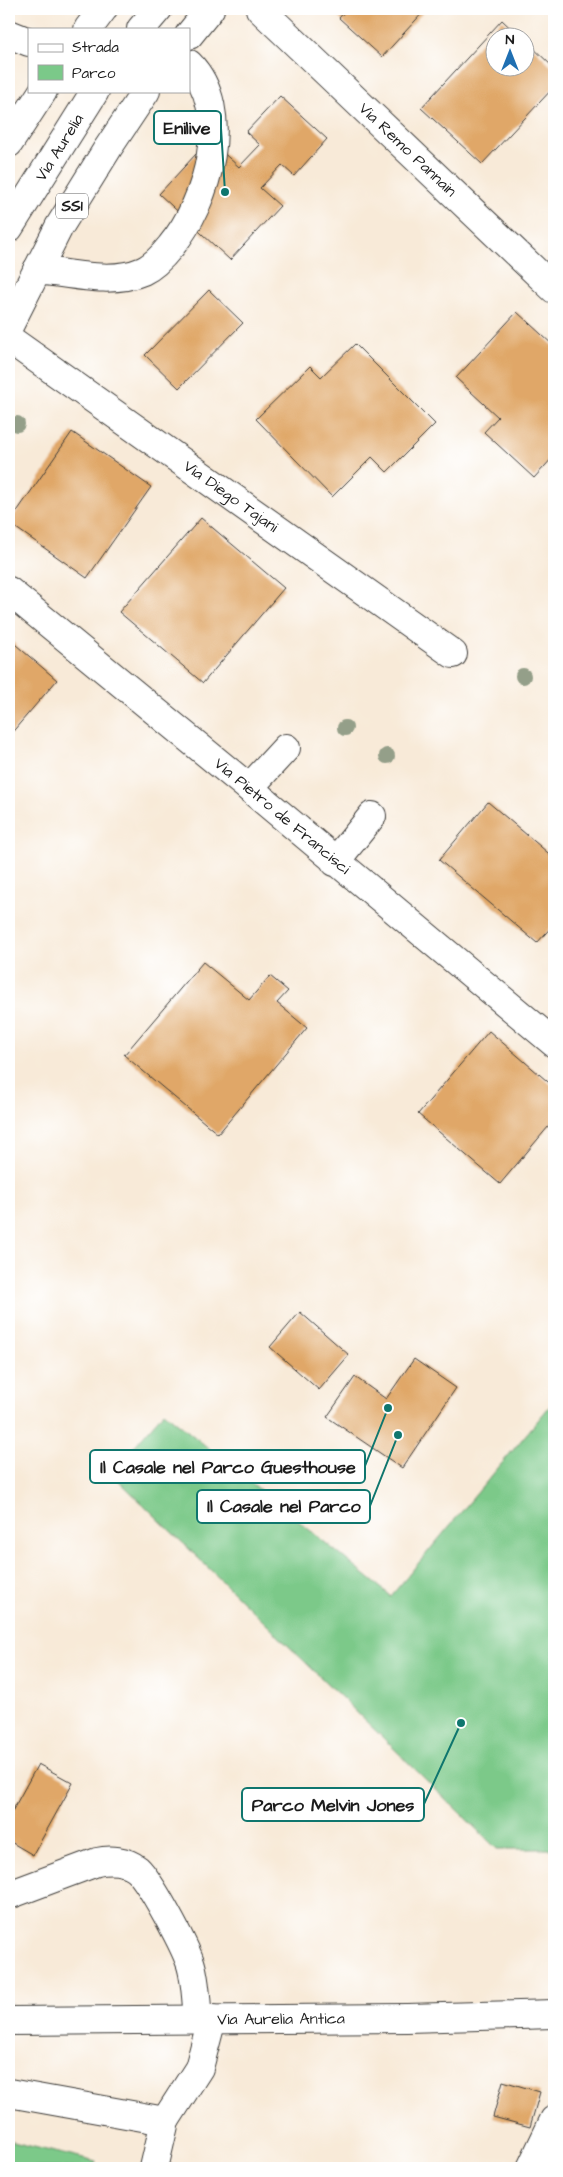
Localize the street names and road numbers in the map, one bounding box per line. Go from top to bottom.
street label: Via Remo Pannain [354,98,462,202]
street label: Via Aurelia [30,110,89,186]
road number: SS1 [56,194,88,218]
street label: Via Diego Tajani [179,455,283,538]
street label: Via Pietro de Francisci [209,753,356,880]
street label: Via Aurelia Antica [217,2007,345,2030]

